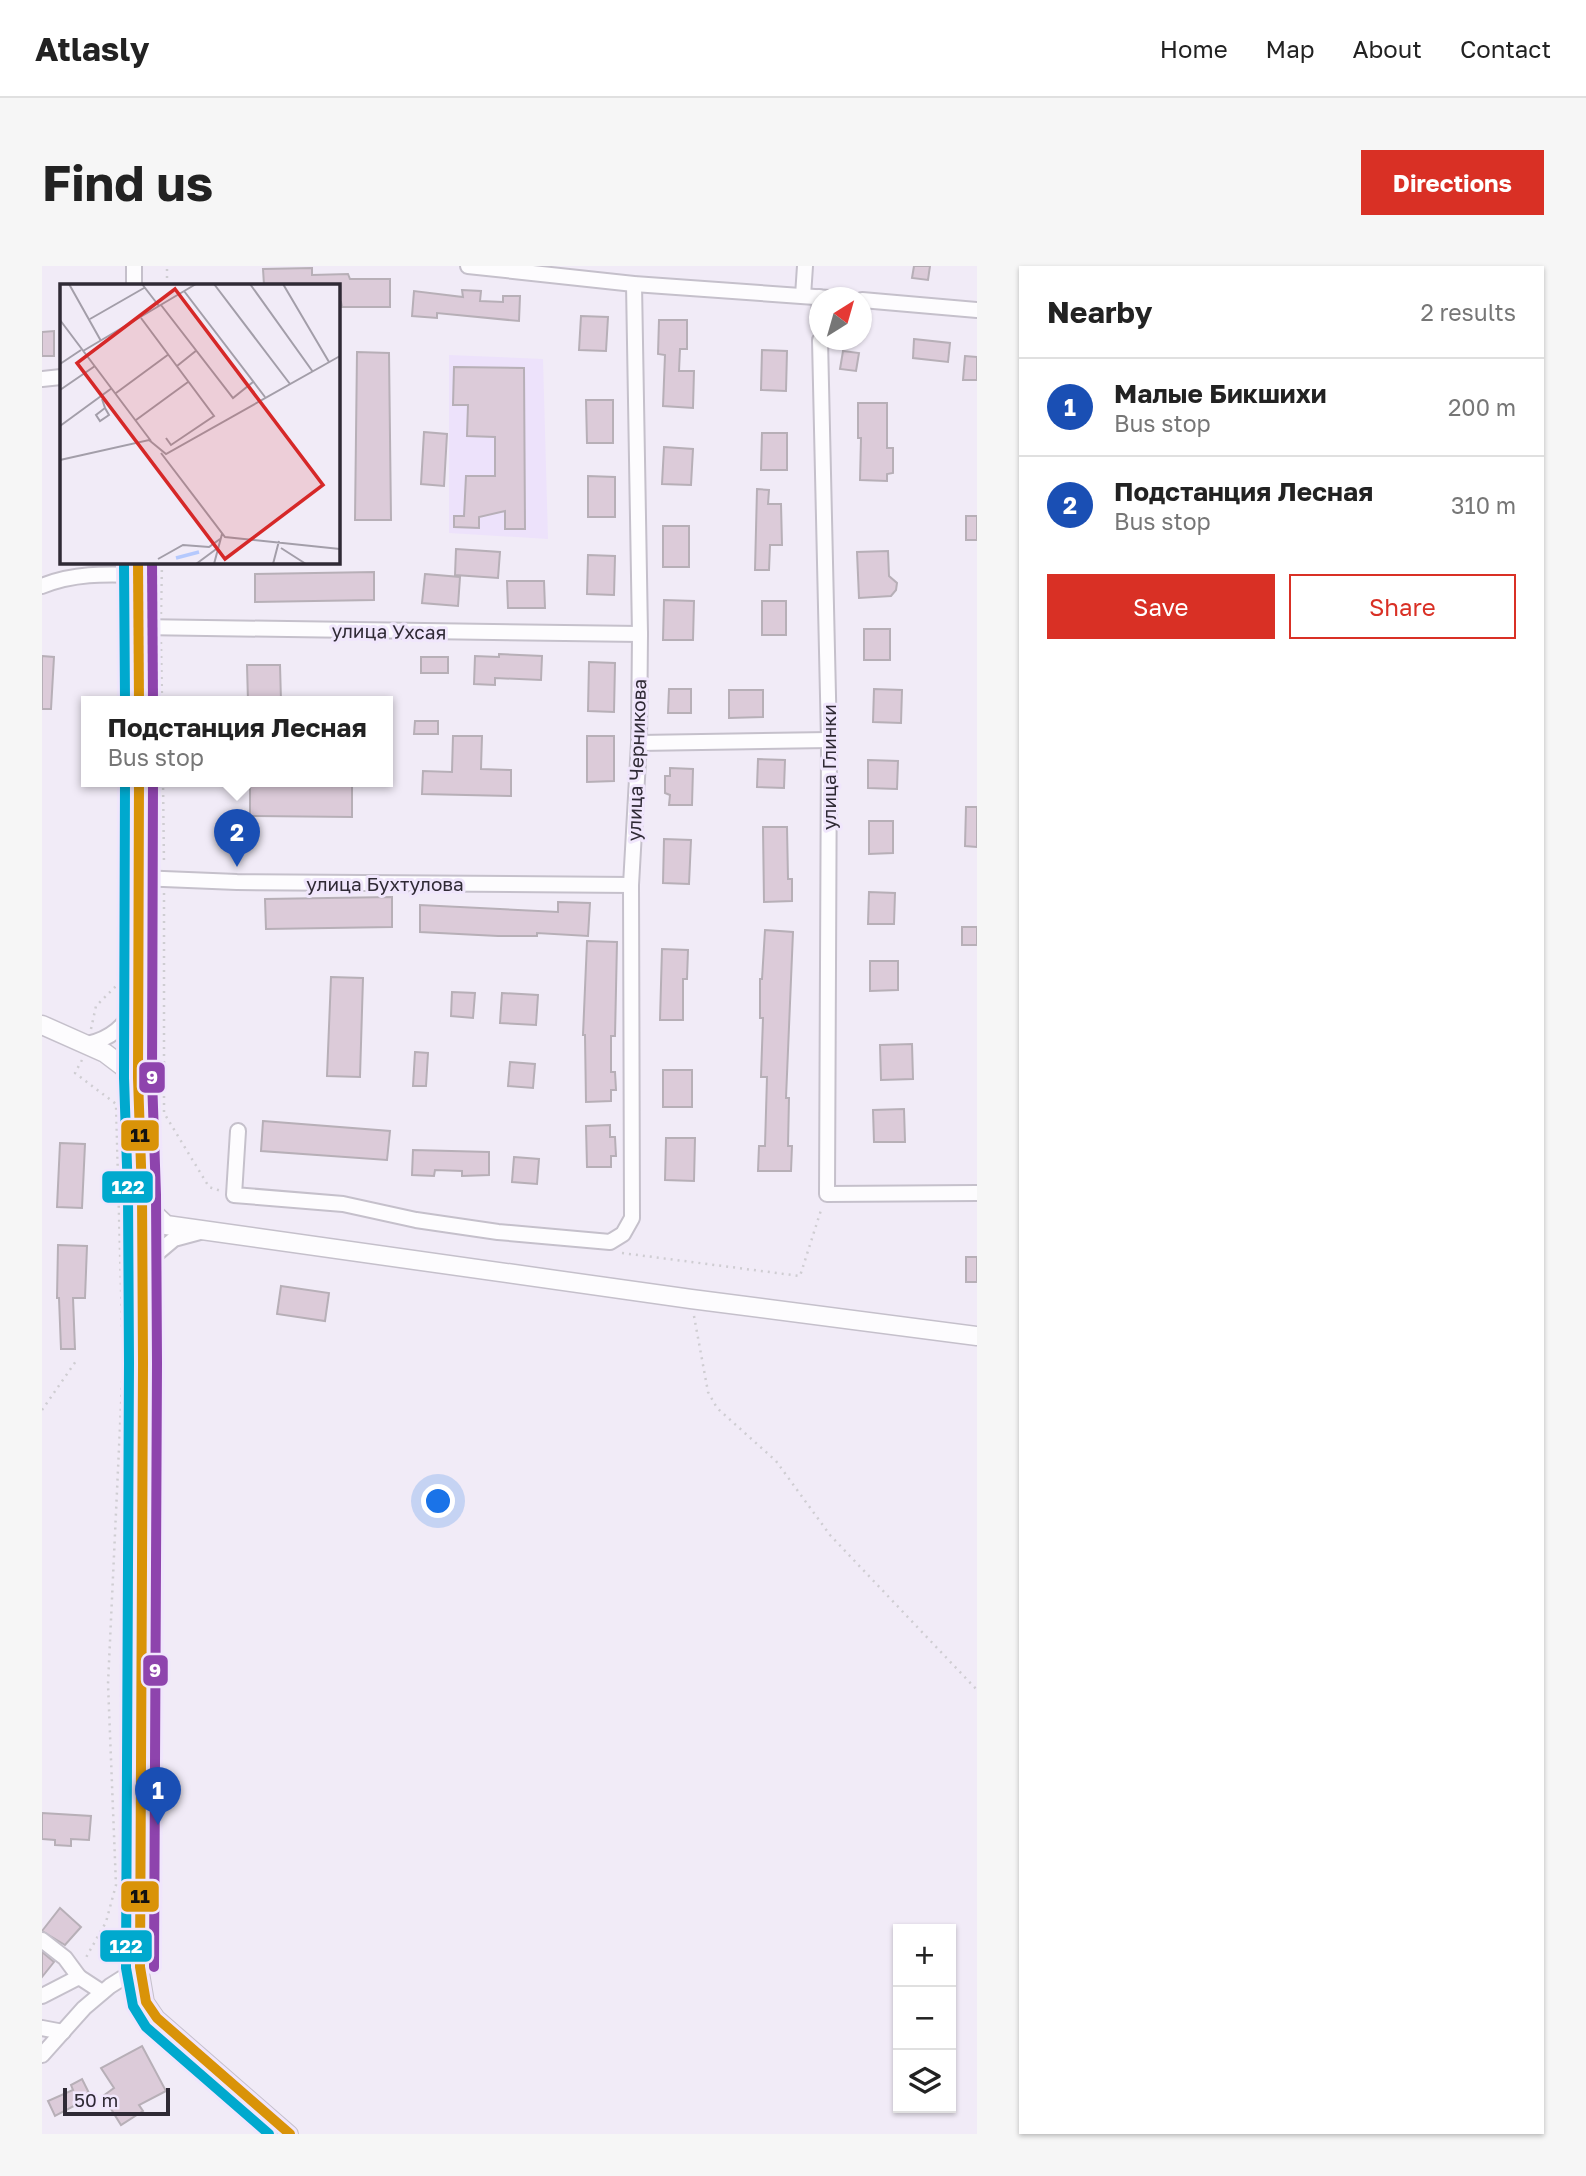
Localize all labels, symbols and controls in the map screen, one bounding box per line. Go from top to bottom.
text: Atlasly [35,29,150,68]
text: Home [1160,34,1228,63]
text: Map [1266,34,1315,63]
text: About [1353,34,1422,63]
text: Contact [1460,34,1551,63]
button: Directions [1361,150,1544,215]
text: Find us [42,153,213,212]
inset map [60,284,340,564]
north arrow [809,287,872,350]
text: Nearby [1047,294,1152,330]
text: 2 results [1420,298,1516,326]
text: Малые Бикшихи [1114,378,1327,409]
text: 1 [1064,393,1076,421]
text: 200 m [1448,393,1516,421]
text: Bus stop [1114,409,1211,437]
text: Подстанция Лесная [1114,476,1373,507]
text: 2 [1063,491,1077,519]
text: 310 m [1451,491,1516,519]
text: Bus stop [1114,507,1211,535]
button: Save [1047,574,1275,639]
button: Share [1289,574,1516,639]
street label: улица Ухсая [331,619,447,643]
street label: улица Черникова [622,678,650,842]
popup [81,696,393,787]
street label: улица Глинки [817,704,840,830]
text: Подстанция Лесная [107,712,367,743]
text: Bus stop [107,743,204,771]
pin: 2 [214,809,260,867]
street label: улица Бухтулова [306,872,464,895]
line badge: 9 [138,1061,166,1094]
text: 9 [146,1065,158,1088]
line badge: 11 [120,1119,160,1152]
text: 11 [130,1123,150,1146]
line badge: 122 [101,1170,154,1204]
text: 122 [112,1175,144,1198]
your location [421,1484,455,1518]
line badge: 9 [142,1654,169,1687]
text: 9 [149,1658,161,1681]
pin: 1 [135,1767,181,1825]
line badge: 11 [120,1880,160,1913]
text: 11 [130,1884,150,1907]
map controls [893,1924,956,2113]
button: + [893,1924,956,1987]
line badge: 122 [99,1929,153,1963]
text: 122 [110,1934,142,1957]
button: − [893,1987,956,2050]
button: layers [893,2050,956,2113]
scale bar [63,2085,170,2117]
text: 50 m [74,2088,118,2111]

